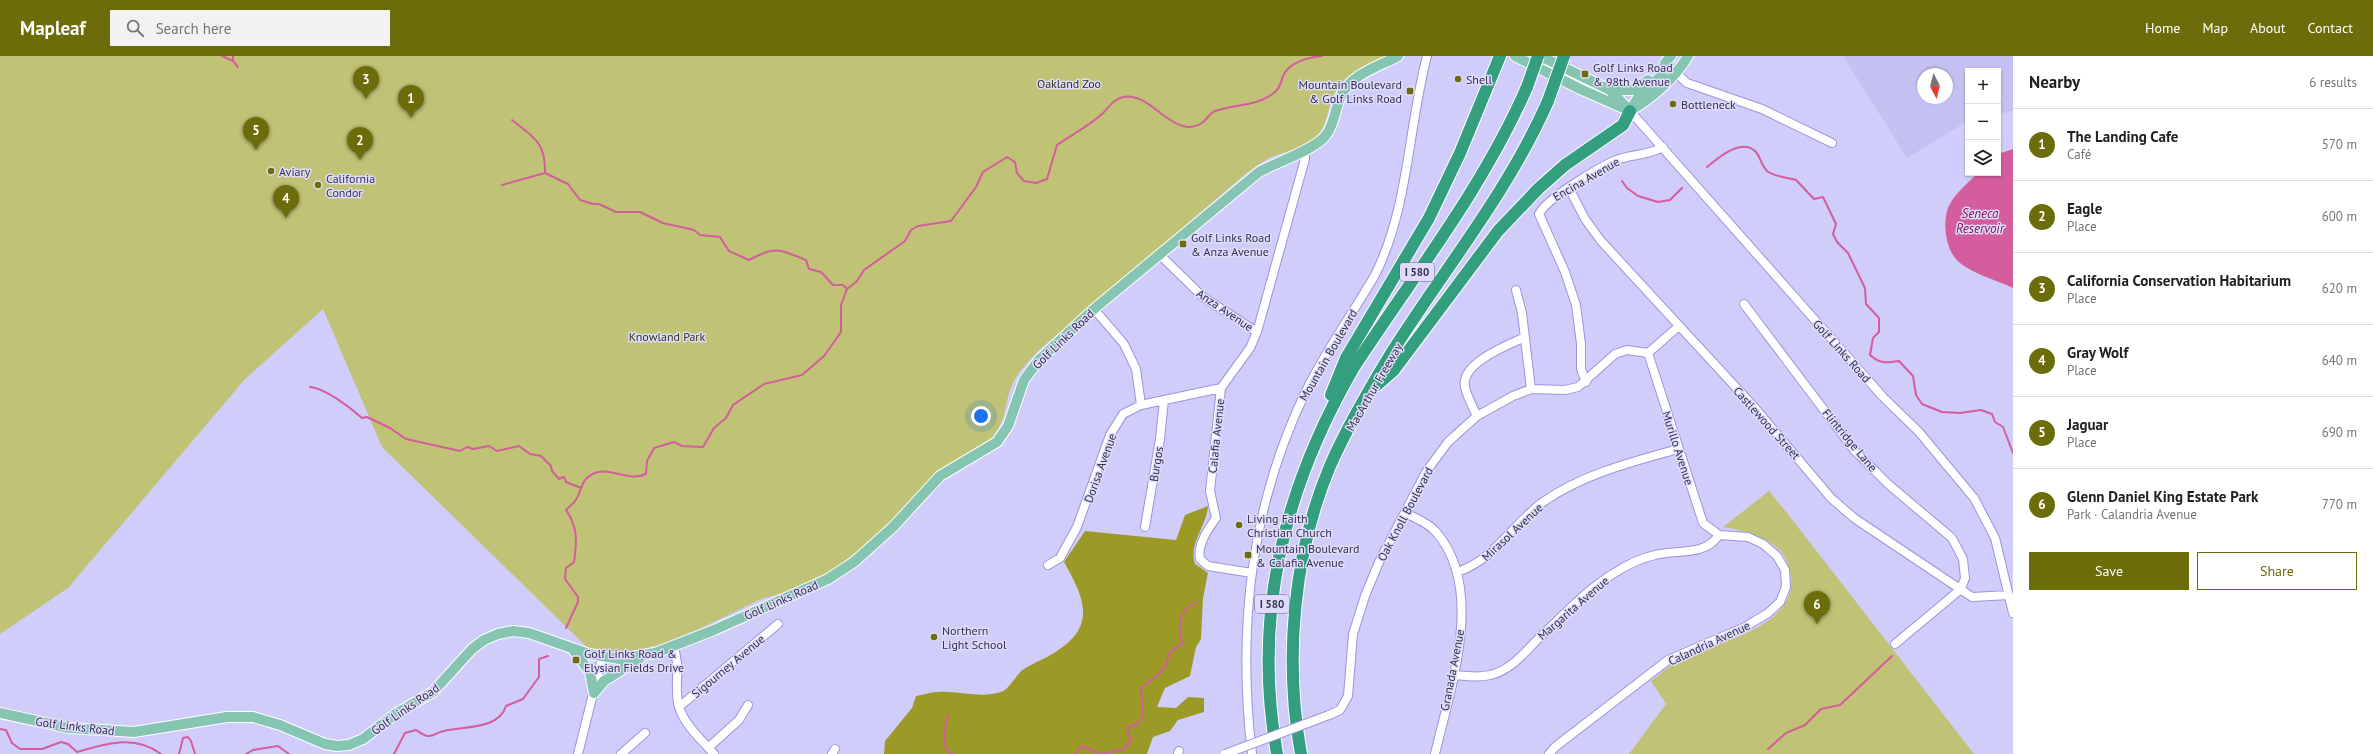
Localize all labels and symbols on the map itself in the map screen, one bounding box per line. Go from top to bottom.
place label: Golf Links Road & 98th Avenue [1593,60,1673,89]
pin: 3 [353,66,379,99]
north arrow [1917,68,1953,104]
marker: Golf Links Road & 98th Avenue [1580,69,1590,79]
place label: Shell [1466,72,1493,87]
marker: Shell [1453,74,1463,84]
park label: Oakland Zoo [1037,76,1101,91]
place label: Mountain Boulevard & Golf Links Road [1299,77,1402,106]
pin: 1 [398,85,424,118]
marker: Mountain Boulevard & Golf Links Road [1405,86,1415,96]
place label: Bottleneck [1681,97,1736,112]
marker: Bottleneck [1668,99,1678,109]
pin: 5 [243,117,269,150]
pin: 2 [347,127,373,160]
street label: Encina Avenue [1550,154,1622,204]
place label: Aviary [279,164,311,179]
marker: Aviary [266,166,276,176]
place label: California Condor [326,171,375,200]
marker: California Condor [313,180,323,190]
pin: 4 [273,185,299,218]
water label: Seneca Reservoir [1956,205,2005,237]
place label: Golf Links Road & Anza Avenue [1191,230,1271,259]
marker: Golf Links Road & Anza Avenue [1178,239,1188,249]
road number: I 580 [1400,263,1434,281]
street label: Anza Avenue [1194,286,1256,334]
street label: Golf Links Road [1029,306,1097,372]
street label: Mountain Boulevard [1296,306,1360,404]
street label: Golf Links Road [1810,316,1874,386]
park label: Knowland Park [629,329,705,344]
street label: MacArthur Freeway [1343,340,1406,434]
street label: Castlewood Street [1730,383,1804,463]
street label: Calafia Avenue [1205,398,1227,474]
street label: Flintridge Lane [1819,405,1881,475]
your location [971,406,991,426]
street label: Murillo Avenue [1659,409,1697,487]
street label: Dorisa Avenue [1080,431,1120,505]
street label: Burgos [1146,445,1166,483]
street label: Oak Knoll Boulevard [1374,464,1436,564]
street label: Mirasol Avenue [1478,500,1546,564]
place label: Living Faith Christian Church [1247,511,1332,540]
marker: Living Faith Christian Church [1234,520,1244,530]
place label: Mountain Boulevard & Calafia Avenue [1256,541,1359,570]
marker: Mountain Boulevard & Calafia Avenue [1243,550,1253,560]
street label: Margarita Avenue [1534,573,1612,643]
street label: Golf Links Road [742,577,820,623]
pin: 6 [1804,591,1830,624]
road number: I 580 [1255,595,1289,613]
street label: Calandria Avenue [1666,617,1752,669]
place label: Northern Light School [942,623,1007,652]
street label: Granada Avenue [1437,628,1467,712]
street label: Sigourney Avenue [688,631,768,701]
marker: Northern Light School [929,632,939,642]
place label: Golf Links Road & Elysian Fields Drive [584,646,684,675]
marker: Golf Links Road & Elysian Fields Drive [571,655,581,665]
street label: Golf Links Road [368,680,442,738]
street label: Golf Links Road [35,714,115,738]

